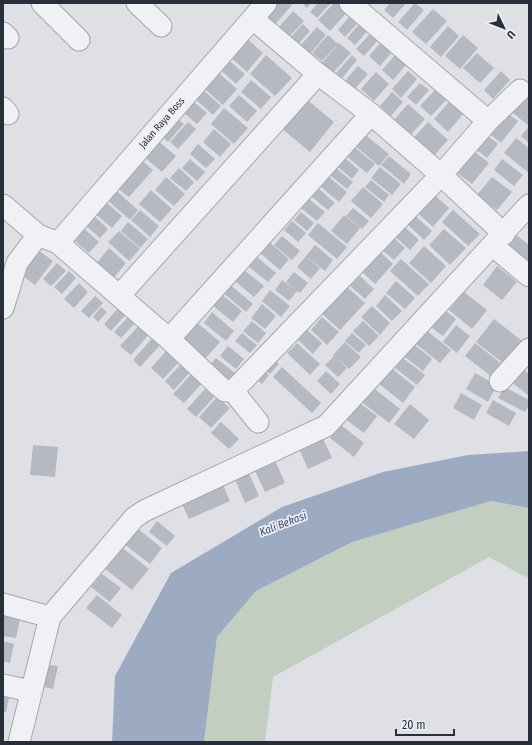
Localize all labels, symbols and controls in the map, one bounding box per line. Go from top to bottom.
north arrow [484,8,524,48]
text: U [504,28,518,41]
street label: Jalan Raya Boss [137,95,187,151]
water label: Kali Bekasi [258,509,309,539]
scale bar [396,711,454,737]
text: 20 m [402,718,426,732]

